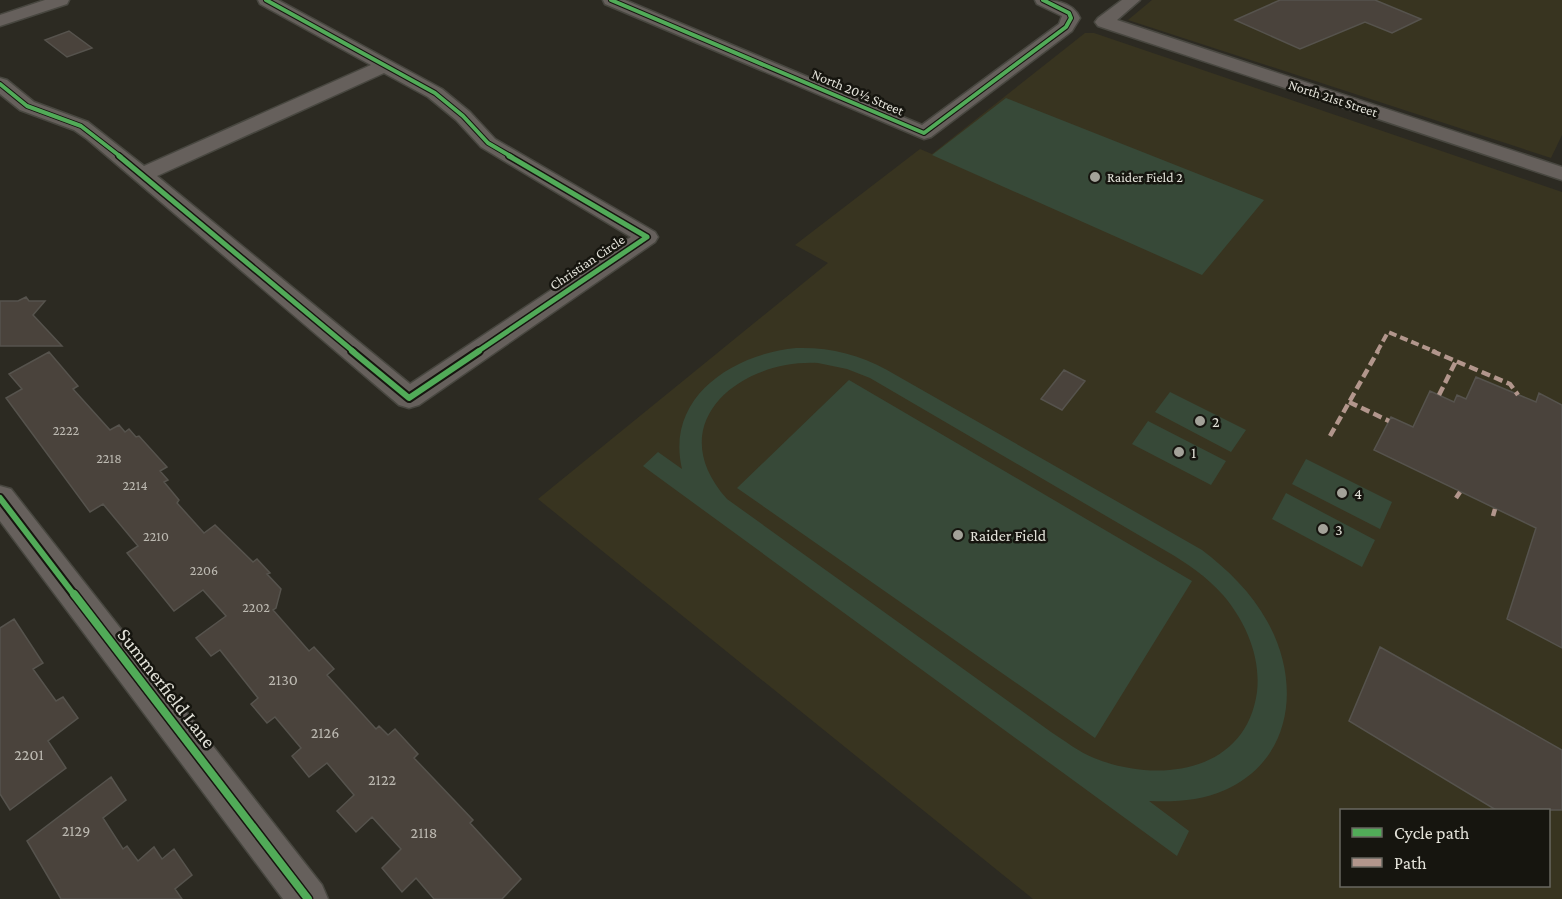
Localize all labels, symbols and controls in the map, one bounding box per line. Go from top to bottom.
street label: North 20½ Street [810,65,907,119]
street label: North 21st Street [1286,76,1380,120]
place label: Raider Field 2 [1107,169,1183,185]
marker: Raider Field 2 [1088,170,1102,184]
street label: Christian Circle [546,231,628,293]
place label: 2 [1212,413,1220,430]
marker: 2 [1193,414,1207,428]
house number: 2222 [53,422,80,438]
place label: 1 [1191,444,1196,461]
marker: 1 [1172,445,1186,459]
house number: 2218 [96,450,122,466]
house number: 2214 [122,477,148,493]
place label: 4 [1354,485,1362,502]
marker: 4 [1335,486,1349,500]
place label: 3 [1335,521,1343,538]
marker: 3 [1316,522,1330,536]
place label: Raider Field [970,527,1047,544]
house number: 2210 [143,528,169,544]
marker: Raider Field [951,528,965,542]
house number: 2206 [190,562,218,578]
house number: 2202 [242,599,270,615]
street label: Summerfield Lane [113,624,221,752]
house number: 2130 [268,671,298,688]
house number: 2126 [311,724,339,741]
house number: 2201 [14,746,44,763]
house number: 2122 [368,771,396,788]
legend [1340,809,1550,887]
house number: 2129 [62,822,90,839]
text: Cycle path [1394,823,1470,843]
house number: 2118 [411,824,437,841]
text: Path [1394,853,1427,873]

